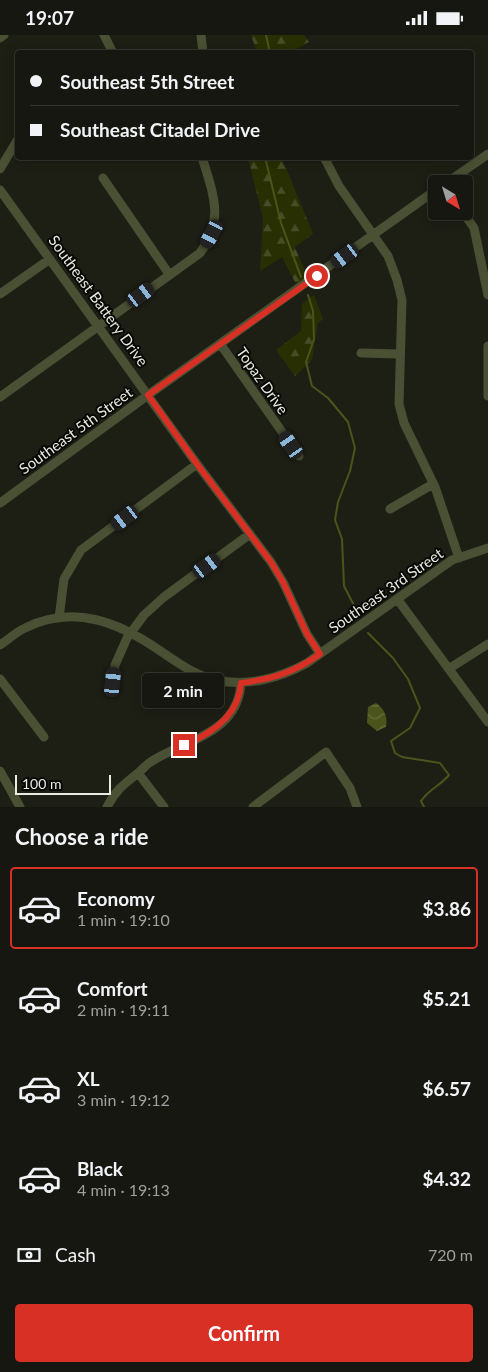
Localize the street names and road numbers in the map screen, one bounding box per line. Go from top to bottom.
street label: Southeast Battery Drive [45,232,152,369]
street label: Topaz Drive [233,343,293,418]
street label: Southeast 5th Street [15,383,136,477]
street label: Southeast 3rd Street [325,544,447,636]

